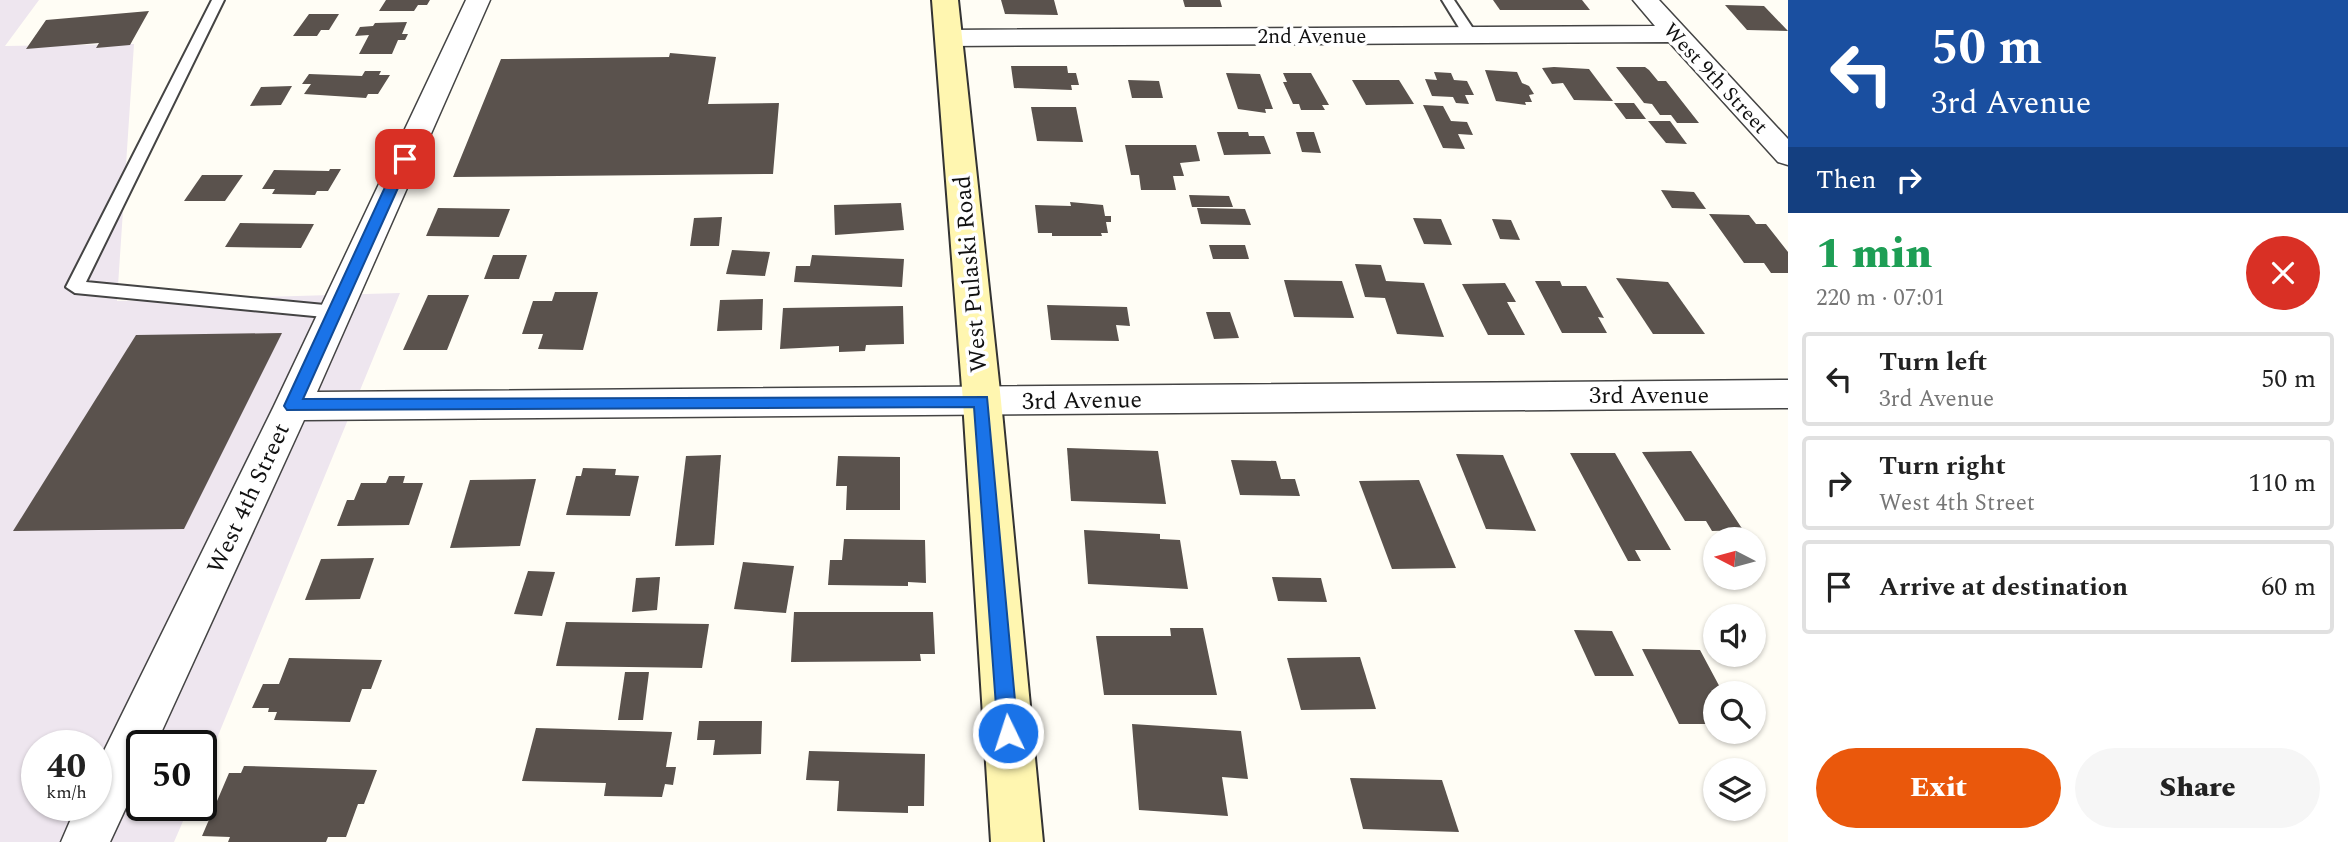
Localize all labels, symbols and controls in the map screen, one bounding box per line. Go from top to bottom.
text: 50 m [1931,11,2042,86]
street label: West 9th Street [1655,16,1776,142]
street label: 2nd Avenue [1257,21,1367,53]
icon: left [1816,28,1907,119]
text: 3rd Avenue [1931,79,2091,128]
pin [375,129,435,189]
icon: arrive [386,140,424,178]
text: Then [1816,160,1876,200]
icon: right [1890,161,1928,199]
street label: West Pulaski Road [944,174,998,374]
text: 1 min [1816,223,1932,286]
button: close [2246,236,2320,310]
text: 220 m · 07:01 [1816,281,1945,316]
text: Turn left [1879,342,1987,382]
text: 50 m [2261,359,2316,399]
icon: left [1820,360,1858,398]
street label: 3rd Avenue [1589,378,1709,414]
street label: 3rd Avenue [1022,382,1142,420]
text: 3rd Avenue [1879,382,1994,417]
street label: West 4th Street [198,417,300,580]
text: Turn right [1879,446,2006,486]
text: 110 m [2248,463,2316,503]
icon: right [1820,464,1858,502]
text: West 4th Street [1879,486,2035,521]
north arrow [1703,527,1766,590]
map controls [1703,527,1766,821]
text: Arrive at destination [1879,567,2128,607]
text: 60 m [2261,567,2316,607]
icon: arrive [1820,568,1858,606]
button: sound [1703,604,1766,667]
button: search [1703,681,1766,744]
position arrow [971,696,1045,770]
speed limit sign: 50 [126,730,217,821]
text: 40 [47,740,86,793]
button: Exit [1816,748,2061,828]
button: Share [2075,748,2320,828]
button: layers [1703,758,1766,821]
text: km/h [46,779,87,806]

